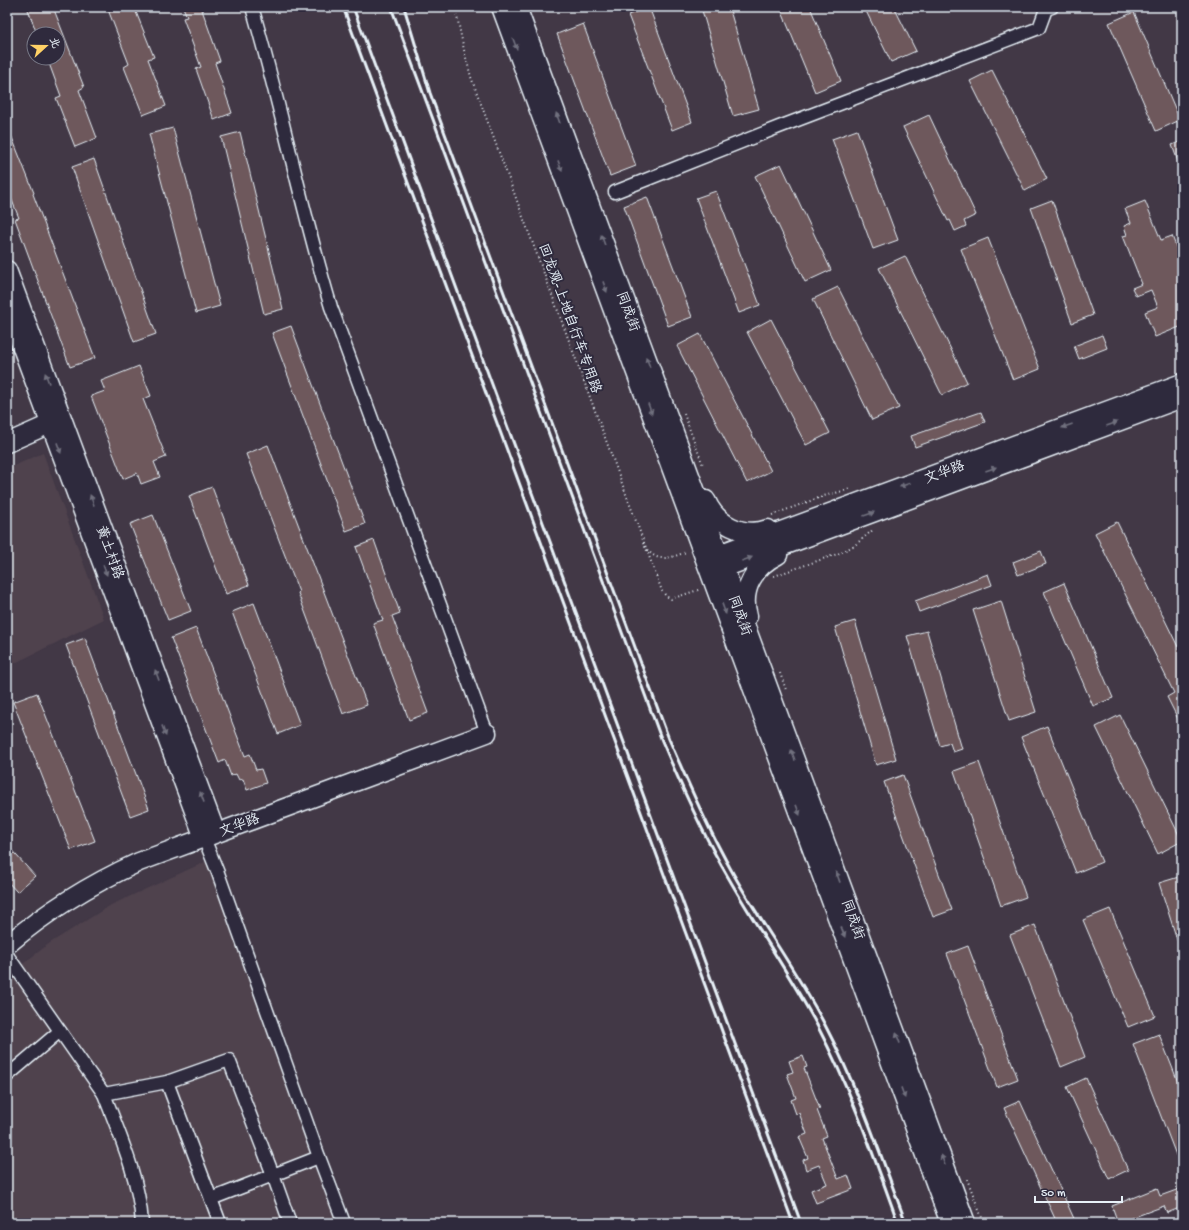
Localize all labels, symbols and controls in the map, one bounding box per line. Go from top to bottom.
north arrow [26,26,66,66]
text: 北 [46,36,61,50]
one-way arrow [512,38,518,50]
one-way arrow [554,112,560,124]
one-way arrow [557,160,563,172]
one-way arrow [599,234,605,246]
street label: 回龙观-上地自行车专用路 [534,241,605,396]
one-way arrow [602,282,608,294]
street label: 同成街 [611,289,643,334]
one-way arrow [644,356,650,368]
one-way arrow [44,372,50,384]
one-way arrow [647,404,653,416]
one-way arrow [1107,420,1119,426]
one-way arrow [1060,423,1072,429]
one-way arrow [57,443,63,455]
street label: 文华路 [922,457,967,489]
one-way arrow [985,465,997,471]
one-way arrow [899,483,911,489]
one-way arrow [89,494,95,506]
one-way arrow [863,511,875,517]
street label: 黄土村路 [91,523,127,582]
one-way arrow [741,556,753,562]
one-way arrow [102,565,108,577]
street label: 同成街 [723,593,755,638]
one-way arrow [721,604,727,616]
one-way arrow [154,668,160,680]
one-way arrow [162,726,168,738]
one-way arrow [790,749,796,761]
one-way arrow [199,790,205,802]
one-way arrow [795,805,801,817]
street label: 文华路 [217,810,262,842]
one-way arrow [835,870,841,882]
street label: 同成街 [836,897,868,942]
one-way arrow [840,927,846,939]
one-way arrow [894,1032,900,1044]
one-way arrow [900,1088,906,1100]
one-way arrow [940,1154,946,1166]
scale bar [1035,1178,1122,1204]
text: 50 m [1041,1187,1066,1201]

